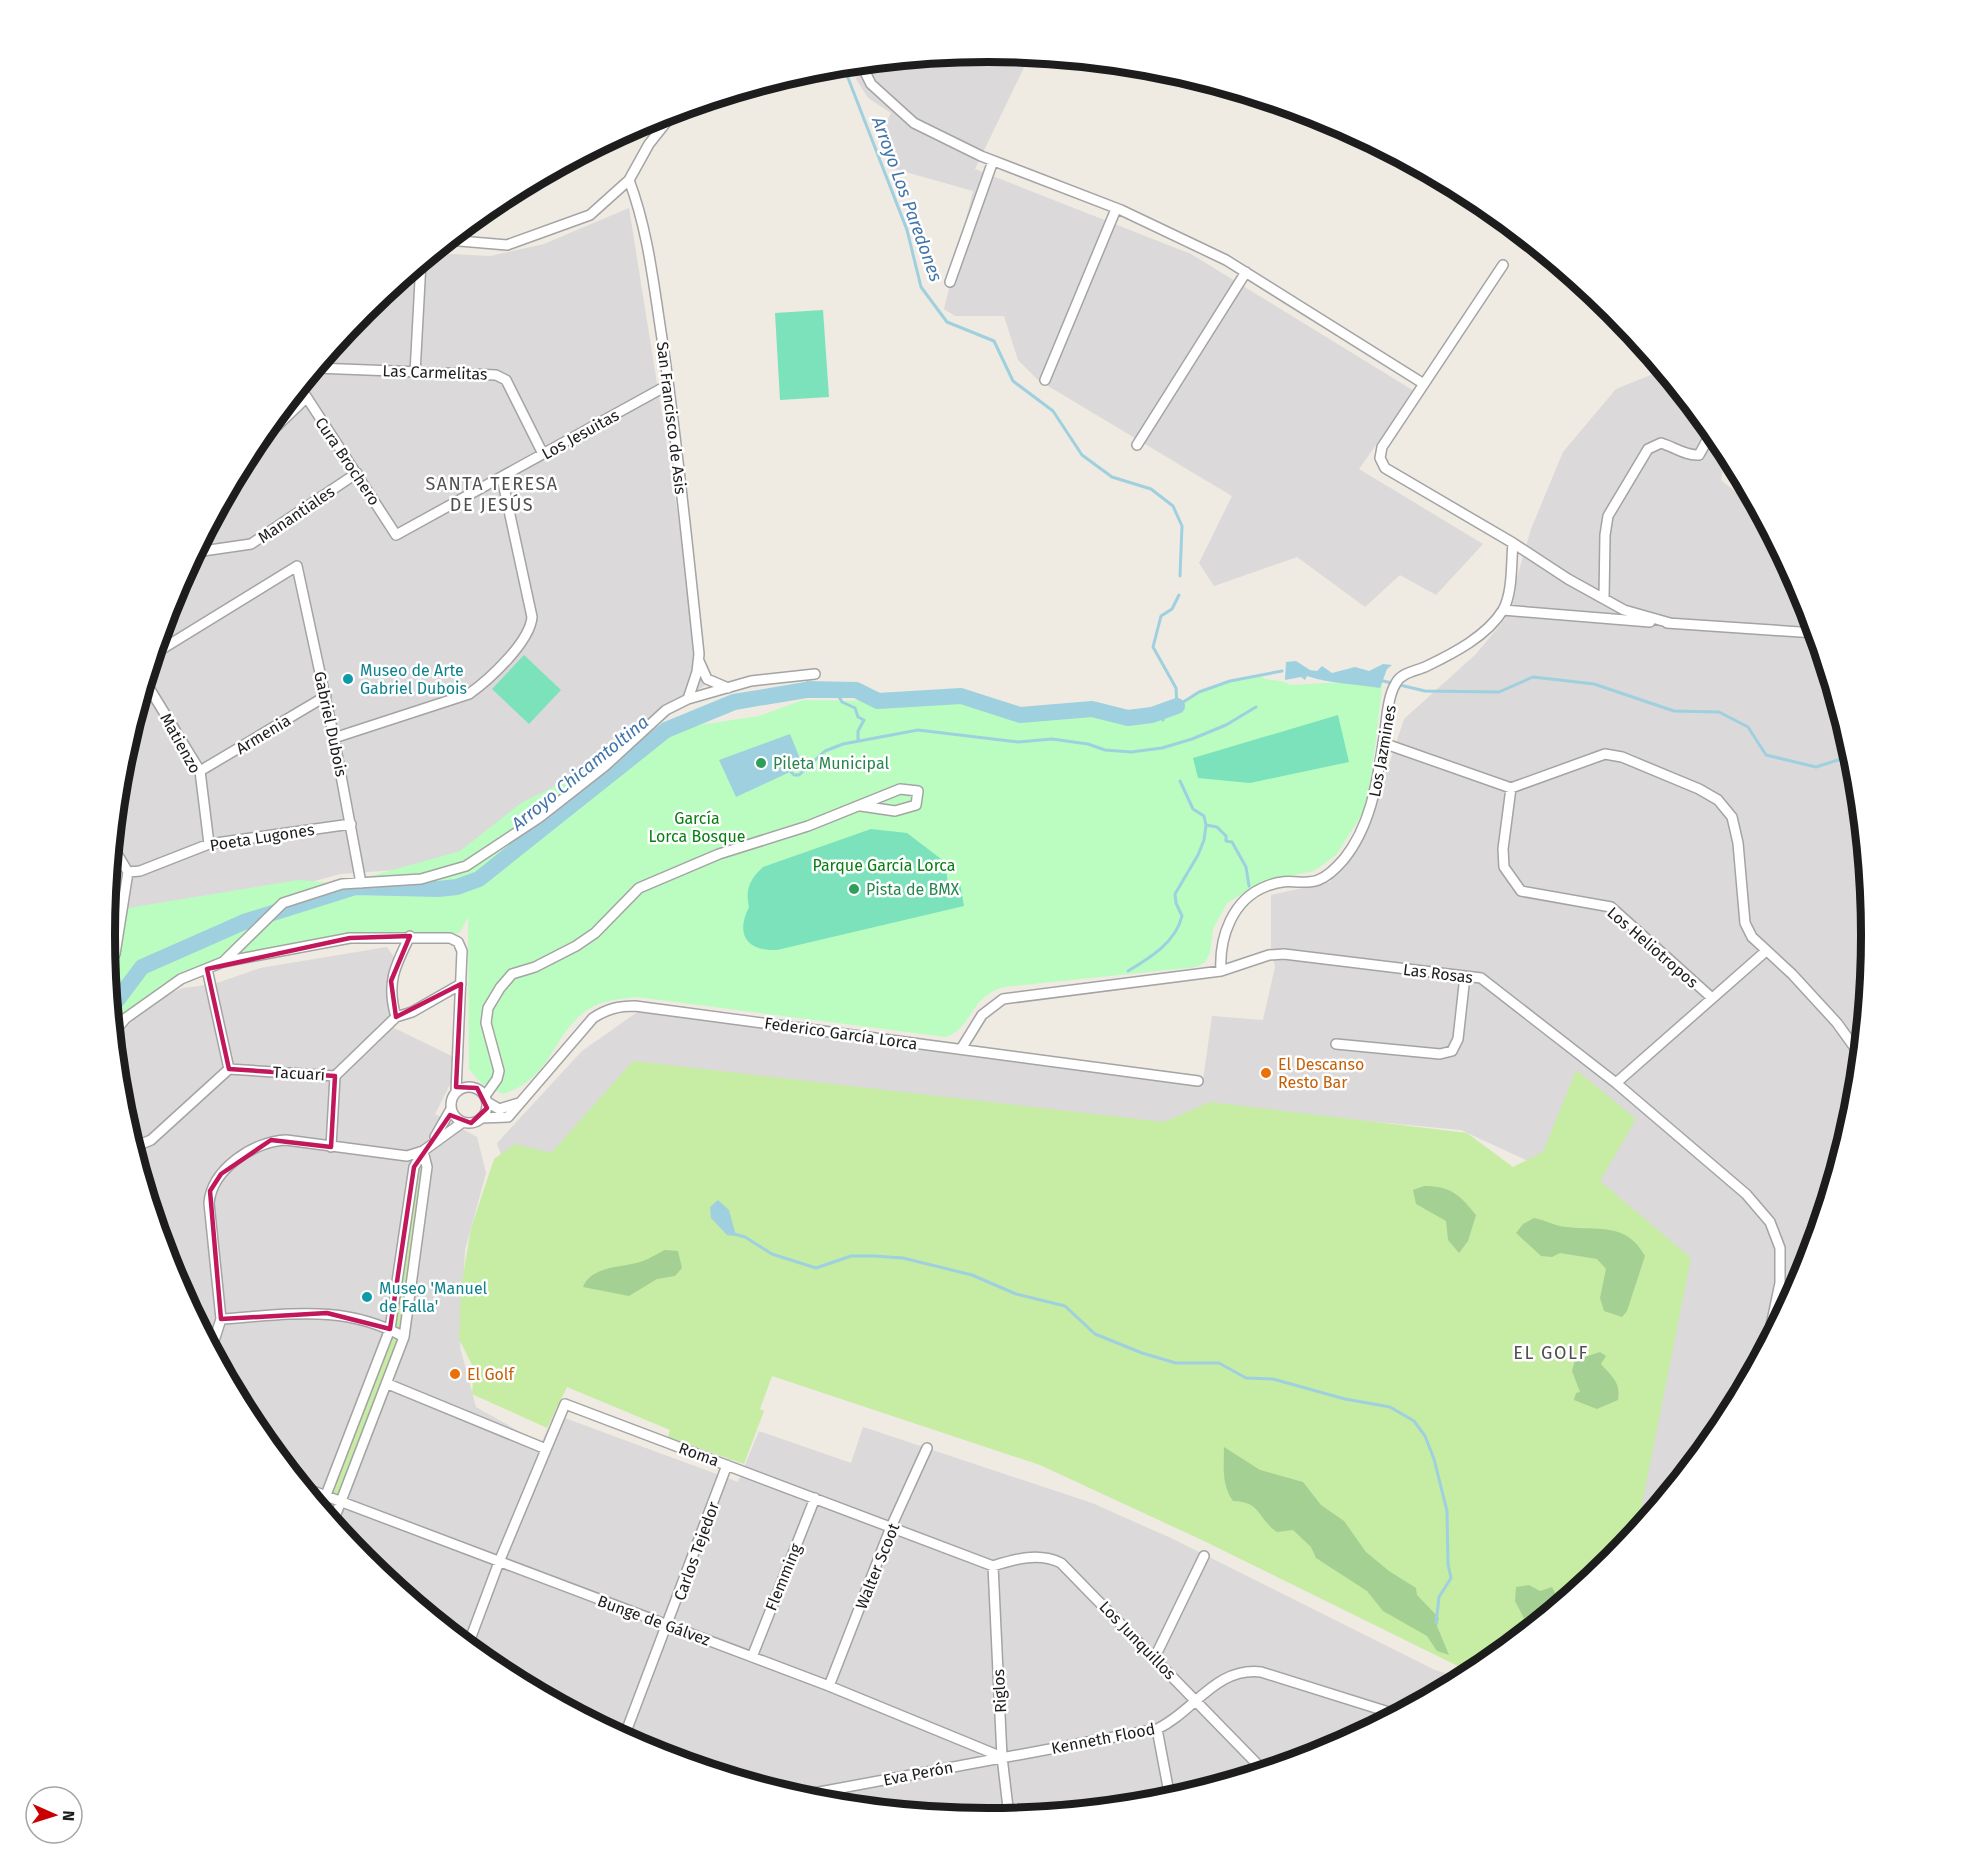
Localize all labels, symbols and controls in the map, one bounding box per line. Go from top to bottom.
water label: Arroyo Los Paredones [867,113,947,284]
street label: San Francisco de Asis [653,341,690,496]
street label: Las Carmelitas [382,361,488,384]
street label: Los Jesuitas [538,405,622,463]
street label: Cura Brochero [311,414,384,509]
district label: SANTA TERESA DE JESÚS [425,473,559,516]
street label: Manantiales [254,482,338,547]
place label: Museo de Arte Gabriel Dubois [360,661,467,698]
street label: Gabriel Dubois [310,670,351,778]
marker: Museo de Arte Gabriel Dubois [341,672,355,686]
street label: Los Jazmines [1365,704,1400,799]
street label: Matienzo [156,710,205,777]
street label: Armenia [232,711,294,758]
water label: Arroyo Chicamtoltina [506,711,653,836]
place label: Pileta Municipal [773,754,889,773]
marker: Pileta Municipal [754,756,768,770]
park label: García Lorca Bosque [648,809,746,846]
street label: Poeta Lugones [208,820,316,855]
park label: Parque García Lorca [812,856,956,875]
place label: Pista de BMX [866,880,960,899]
marker: Pista de BMX [847,882,861,896]
street label: Los Heliotropos [1603,903,1702,992]
street label: Las Rosas [1402,960,1474,987]
street label: Federico García Lorca [763,1013,919,1054]
place label: El Descanso Resto Bar [1278,1055,1364,1092]
street label: Tacuarí [272,1063,326,1084]
marker: El Descanso Resto Bar [1259,1066,1273,1080]
place label: Museo 'Manuel de Falla' [379,1279,488,1316]
marker: Museo 'Manuel de Falla' [360,1290,374,1304]
district label: EL GOLF [1513,1342,1589,1364]
place label: El Golf [467,1365,516,1384]
marker: El Golf [448,1367,462,1381]
street label: Roma [676,1438,721,1470]
street label: Carlos Tejedor [670,1498,723,1603]
street label: Walter Scoot [852,1520,903,1612]
street label: Flemming [761,1540,806,1614]
street label: Bunge de Gálvez [595,1591,713,1650]
street label: Los Junquillos [1095,1597,1180,1684]
street label: Riglos [989,1669,1010,1713]
street label: Kenneth Flood [1050,1719,1157,1758]
street label: Eva Perón [882,1757,955,1790]
north arrow [24,1785,84,1845]
text: N [59,1810,78,1822]

